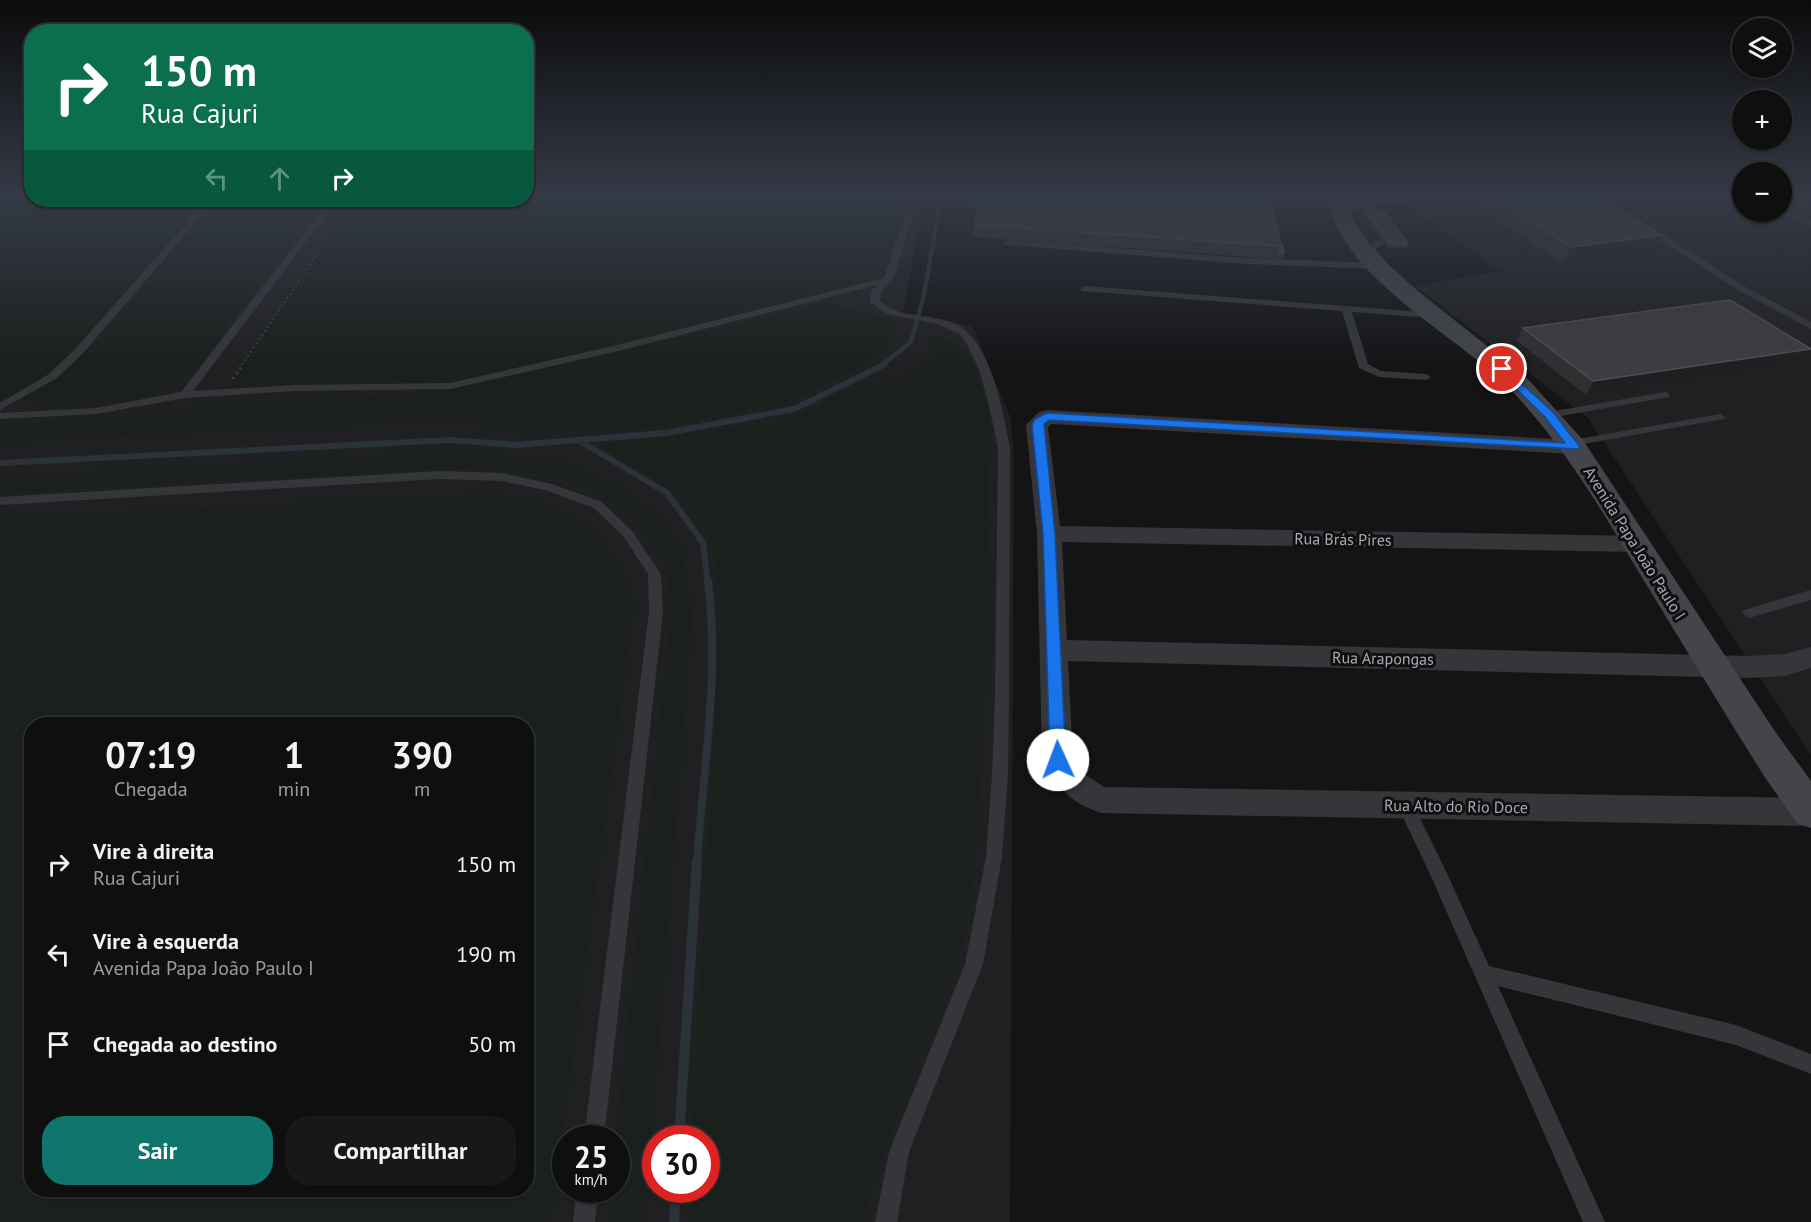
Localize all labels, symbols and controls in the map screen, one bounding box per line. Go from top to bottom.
map controls [1732,18,1792,222]
button: layers [1732,18,1792,78]
text: 150 m [141,43,257,98]
icon: right [42,48,120,126]
button: + [1732,90,1792,150]
text: Rua Cajuri [141,96,258,130]
icon: left [200,162,233,195]
icon: ahead [263,162,296,195]
icon: right [326,162,359,195]
button: − [1732,162,1792,222]
pin [1476,343,1527,394]
icon: arrive [1485,352,1518,385]
street label: Avenida Papa João Paulo I [1580,463,1690,623]
street label: Rua Brás Pires [1294,528,1392,550]
street label: Rua Arapongas [1332,647,1434,669]
position arrow [1026,728,1090,792]
text: 07:19 [105,731,197,778]
text: 1 [284,731,304,778]
text: 390 [392,731,453,778]
text: Chegada [114,776,188,802]
text: min [278,776,310,802]
text: m [414,776,430,802]
street label: Rua Alto do Rio Doce [1384,795,1528,817]
text: Vire à direita [93,837,214,865]
icon: right [42,848,75,881]
text: 150 m [456,850,516,878]
text: Rua Cajuri [93,865,180,891]
text: Vire à esquerda [93,927,239,955]
icon: left [42,938,75,971]
text: 190 m [456,940,516,968]
text: Avenida Papa João Paulo I [93,955,314,981]
icon: arrive [42,1028,75,1061]
text: Chegada ao destino [93,1030,277,1058]
text: 50 m [468,1030,516,1058]
button: Sair [42,1116,273,1185]
button: Compartilhar [285,1116,516,1185]
speed limit sign: 30 [642,1125,720,1203]
text: 25 [574,1137,608,1176]
text: km/h [575,1170,607,1189]

